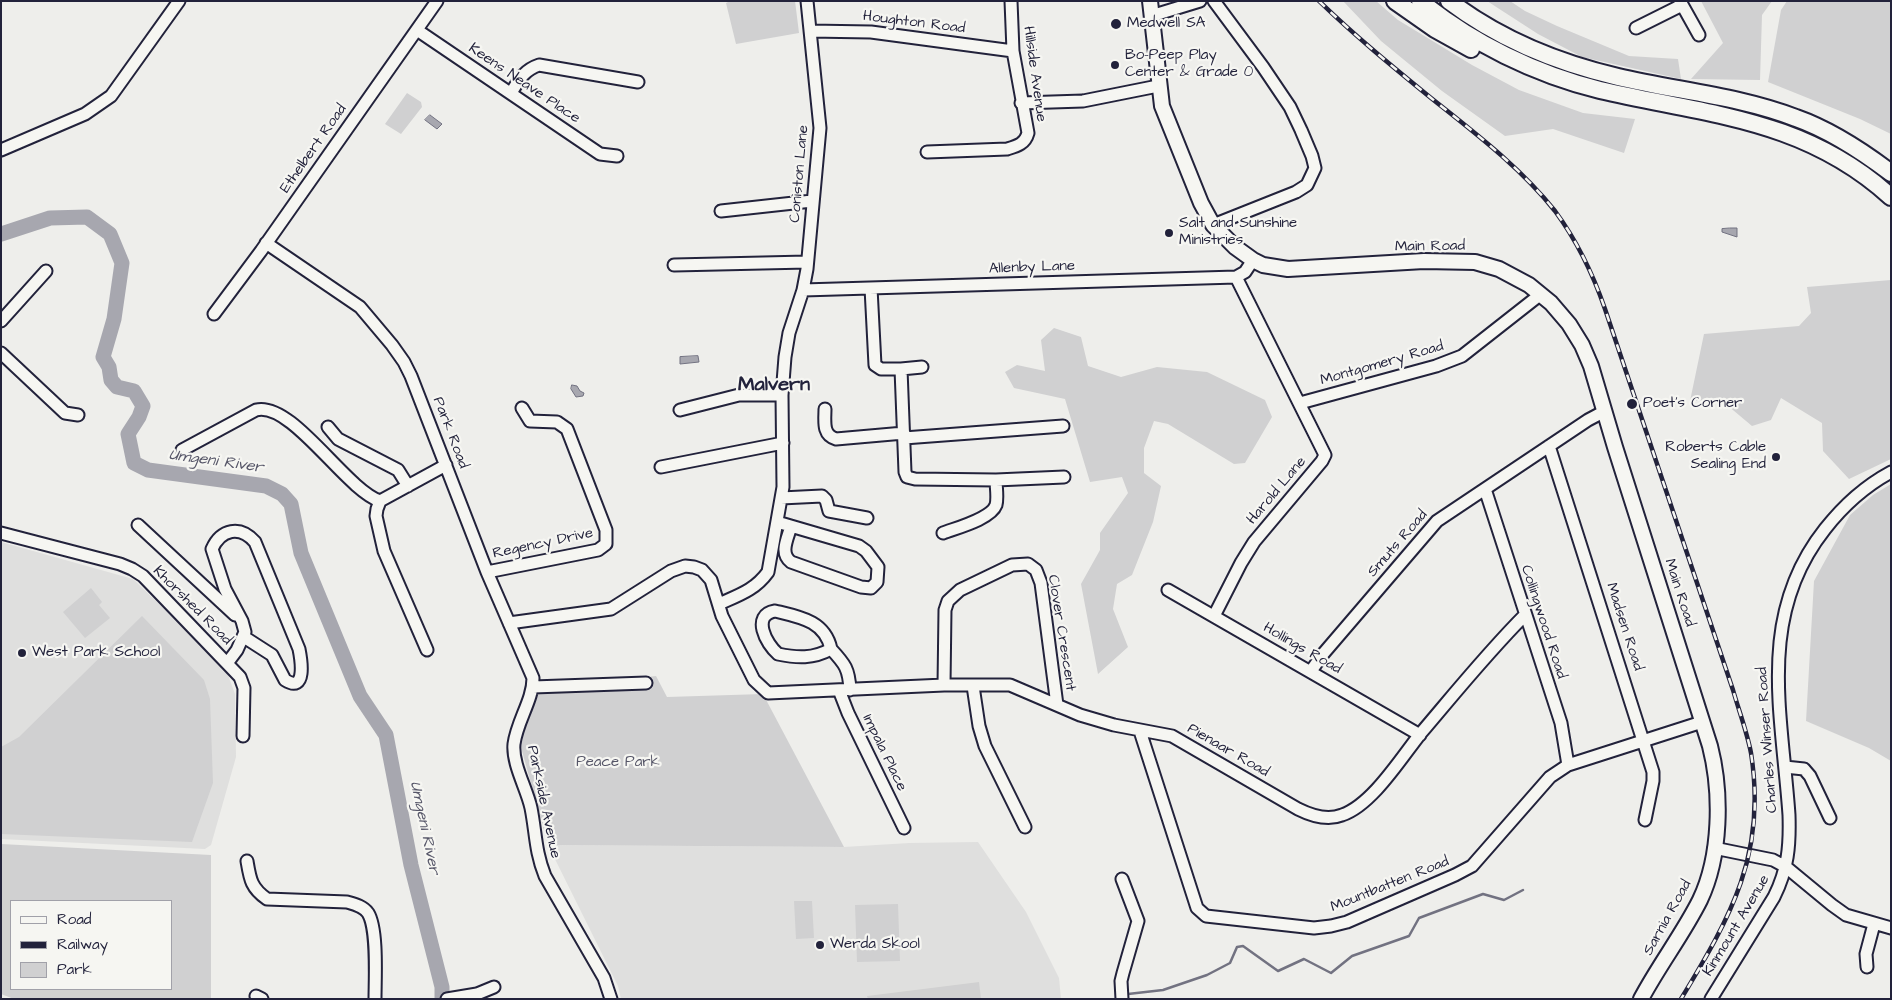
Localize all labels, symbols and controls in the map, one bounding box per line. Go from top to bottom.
street label: Houghton Road [862,8,966,38]
place label: Medwell SA [1127,15,1205,33]
marker: Medwell SA [1109,17,1123,31]
street label: Hillside Avenue [1018,25,1050,123]
street label: Keens Neave Place [465,40,583,128]
place label: Bo-Peep Play Center & Grade 0 [1125,47,1253,82]
marker: Bo-Peep Play Center & Grade 0 [1109,59,1121,71]
street label: Ethelbert Road [277,101,351,197]
street label: Coniston Lane [787,124,813,224]
place label: Salt and Sunshine Ministries [1179,215,1297,250]
marker: Salt and Sunshine Ministries [1163,227,1175,239]
street label: Main Road [1395,237,1465,257]
street label: Allenby Lane [989,258,1075,278]
street label: Montgomery Road [1318,338,1446,390]
district label: Malvern [738,374,810,398]
street label: Park Road [428,395,472,471]
place label: Poet's Corner [1643,395,1742,413]
marker: Poet's Corner [1625,397,1639,411]
place label: Roberts Cable Sealing End [1665,439,1766,474]
water label: Umgeni River [168,446,264,478]
marker: Roberts Cable Sealing End [1770,451,1782,463]
street label: Harold Lane [1243,453,1311,529]
street label: Smuts Road [1364,507,1432,581]
street label: Regency Drive [491,525,595,563]
street label: Main Road [1660,557,1698,629]
street label: Khorshed Road [149,563,235,649]
street label: Collingwood Road [1516,563,1570,681]
street label: Clover Crescent [1043,574,1079,692]
street label: Madsen Road [1601,581,1647,673]
street label: Hollings Road [1260,619,1344,679]
place label: West Park School [32,644,160,662]
marker: West Park School [16,647,28,659]
street label: Charles Winser Road [1754,666,1782,814]
street label: Impala Place [858,712,910,794]
street label: Pienaar Road [1184,720,1272,782]
street label: Parkside Avenue [522,744,564,860]
park label: Peace Park [576,754,660,772]
water label: Umgeni River [405,780,443,876]
street label: Mountbatten Road [1328,853,1452,917]
street label: Kinmount Avenue [1700,872,1774,980]
street label: Sarnia Road [1640,877,1696,959]
legend [10,900,172,990]
text: Road [57,909,91,930]
text: Railway [57,934,108,955]
place label: Werda Skool [830,936,920,954]
marker: Werda Skool [814,939,826,951]
text: Park [57,959,92,980]

